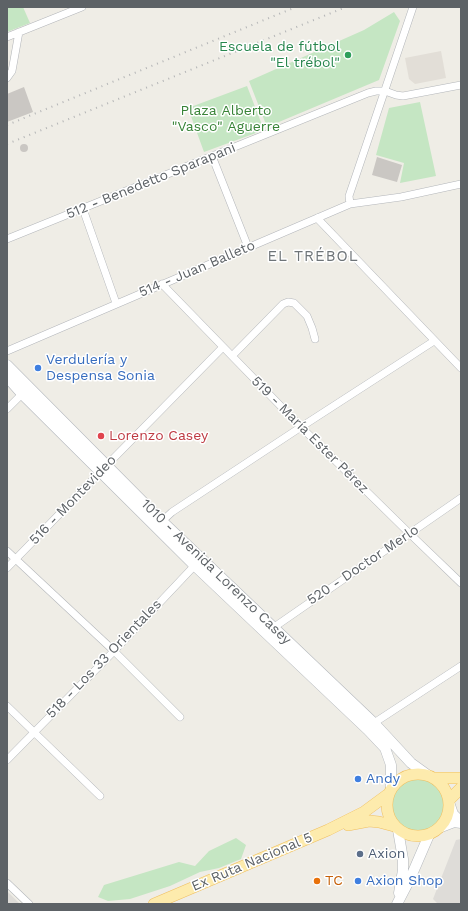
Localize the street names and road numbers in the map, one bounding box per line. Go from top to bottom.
street label: 512 - Benedetto Sparapani [64,139,238,223]
street label: 514 - Juan Balleto [136,237,258,301]
street label: 519 - María Ester Pérez [248,373,372,497]
street label: 516 - Montevideo [26,452,120,548]
street label: 1010 - Avenida Lorenzo Casey [137,496,295,648]
street label: 520 - Doctor Merlo [304,521,422,609]
street label: 518 - Los 33 Orientales [43,596,165,722]
street label: Ex Ruta Nacional 5 [189,829,315,895]

